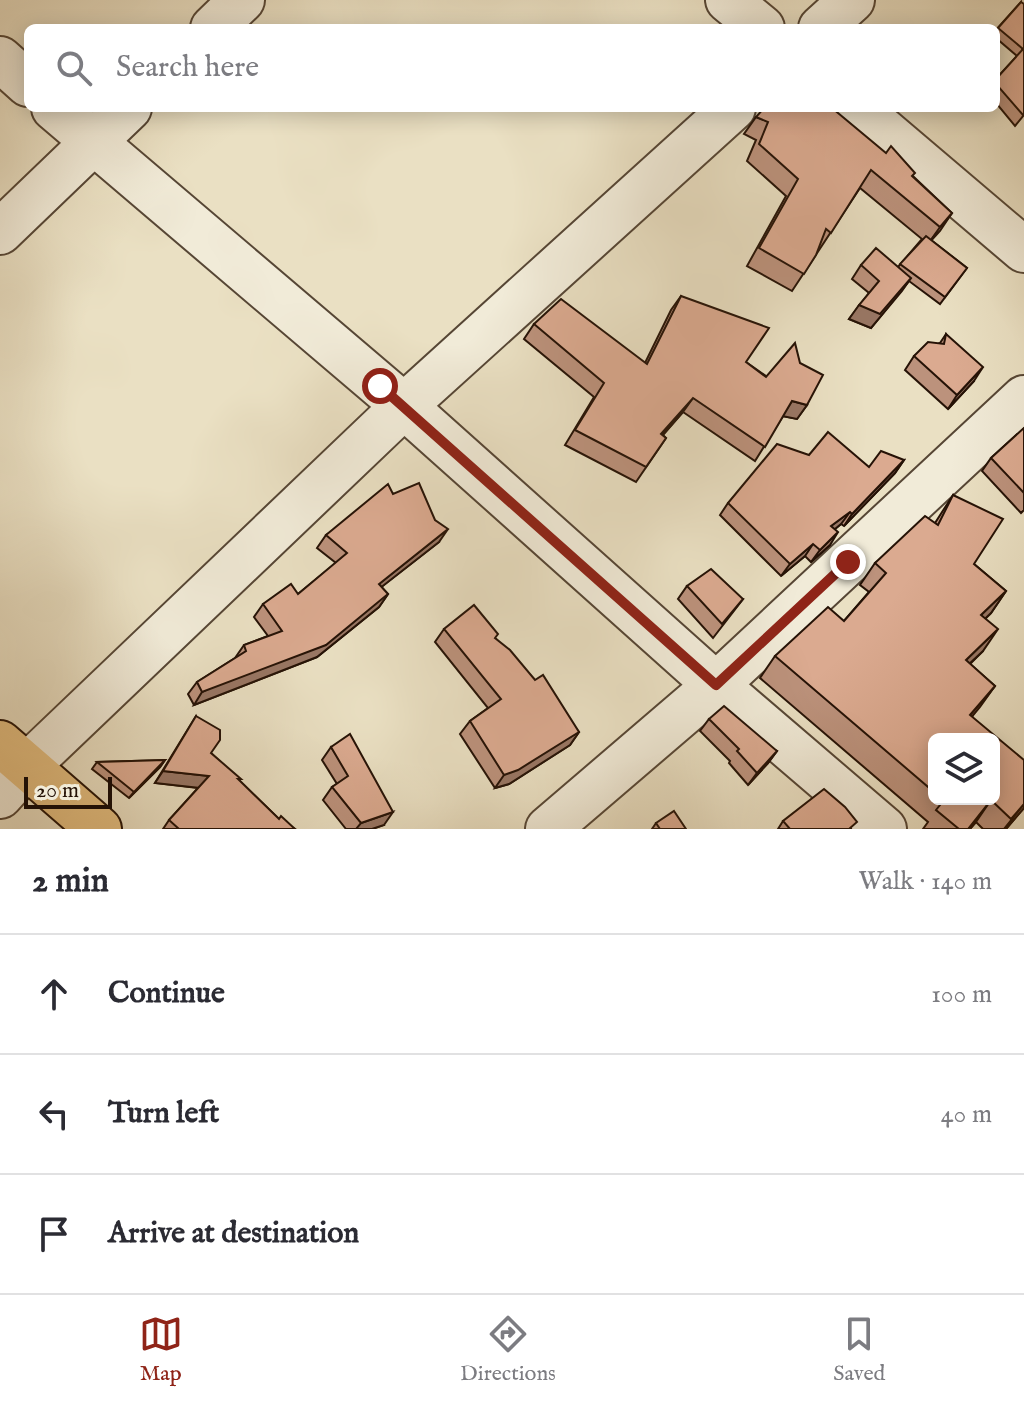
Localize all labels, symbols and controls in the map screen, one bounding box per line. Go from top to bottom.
search box [24,24,1000,112]
icon: search [52,46,96,90]
text: Search here [116,49,259,87]
route start [362,368,398,404]
route end [830,544,866,580]
map controls [928,733,1000,805]
button: layers [928,733,1000,805]
scale bar [24,773,112,809]
text: 20 m [36,777,79,805]
text: 2 min [32,860,109,903]
text: Walk · 140 m [859,865,992,898]
icon: ahead [32,972,76,1016]
text: Continue [108,975,225,1013]
text: 100 m [931,978,992,1011]
icon: left [32,1092,76,1136]
text: Turn left [108,1095,219,1133]
text: 40 m [941,1098,992,1131]
icon: arrive [32,1212,76,1256]
text: Arrive at destination [108,1215,359,1253]
tab: Map [139,1312,183,1388]
tab: Directions [460,1312,556,1388]
tab: Saved [833,1312,885,1388]

